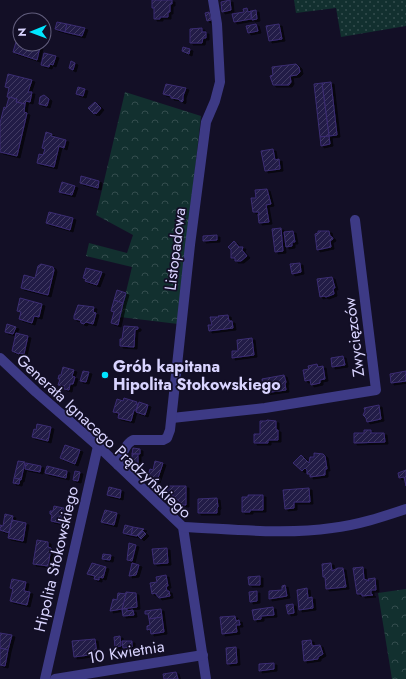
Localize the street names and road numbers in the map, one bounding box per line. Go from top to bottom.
street label: Listopadowa [159,206,191,292]
street label: Zwycięzców [338,296,370,378]
street label: Generała Ignacego Prądzyńskiego [11,349,197,524]
street label: Hipolita Stokowskiego [28,484,84,634]
street label: 10 Kwietnia [86,635,166,669]

